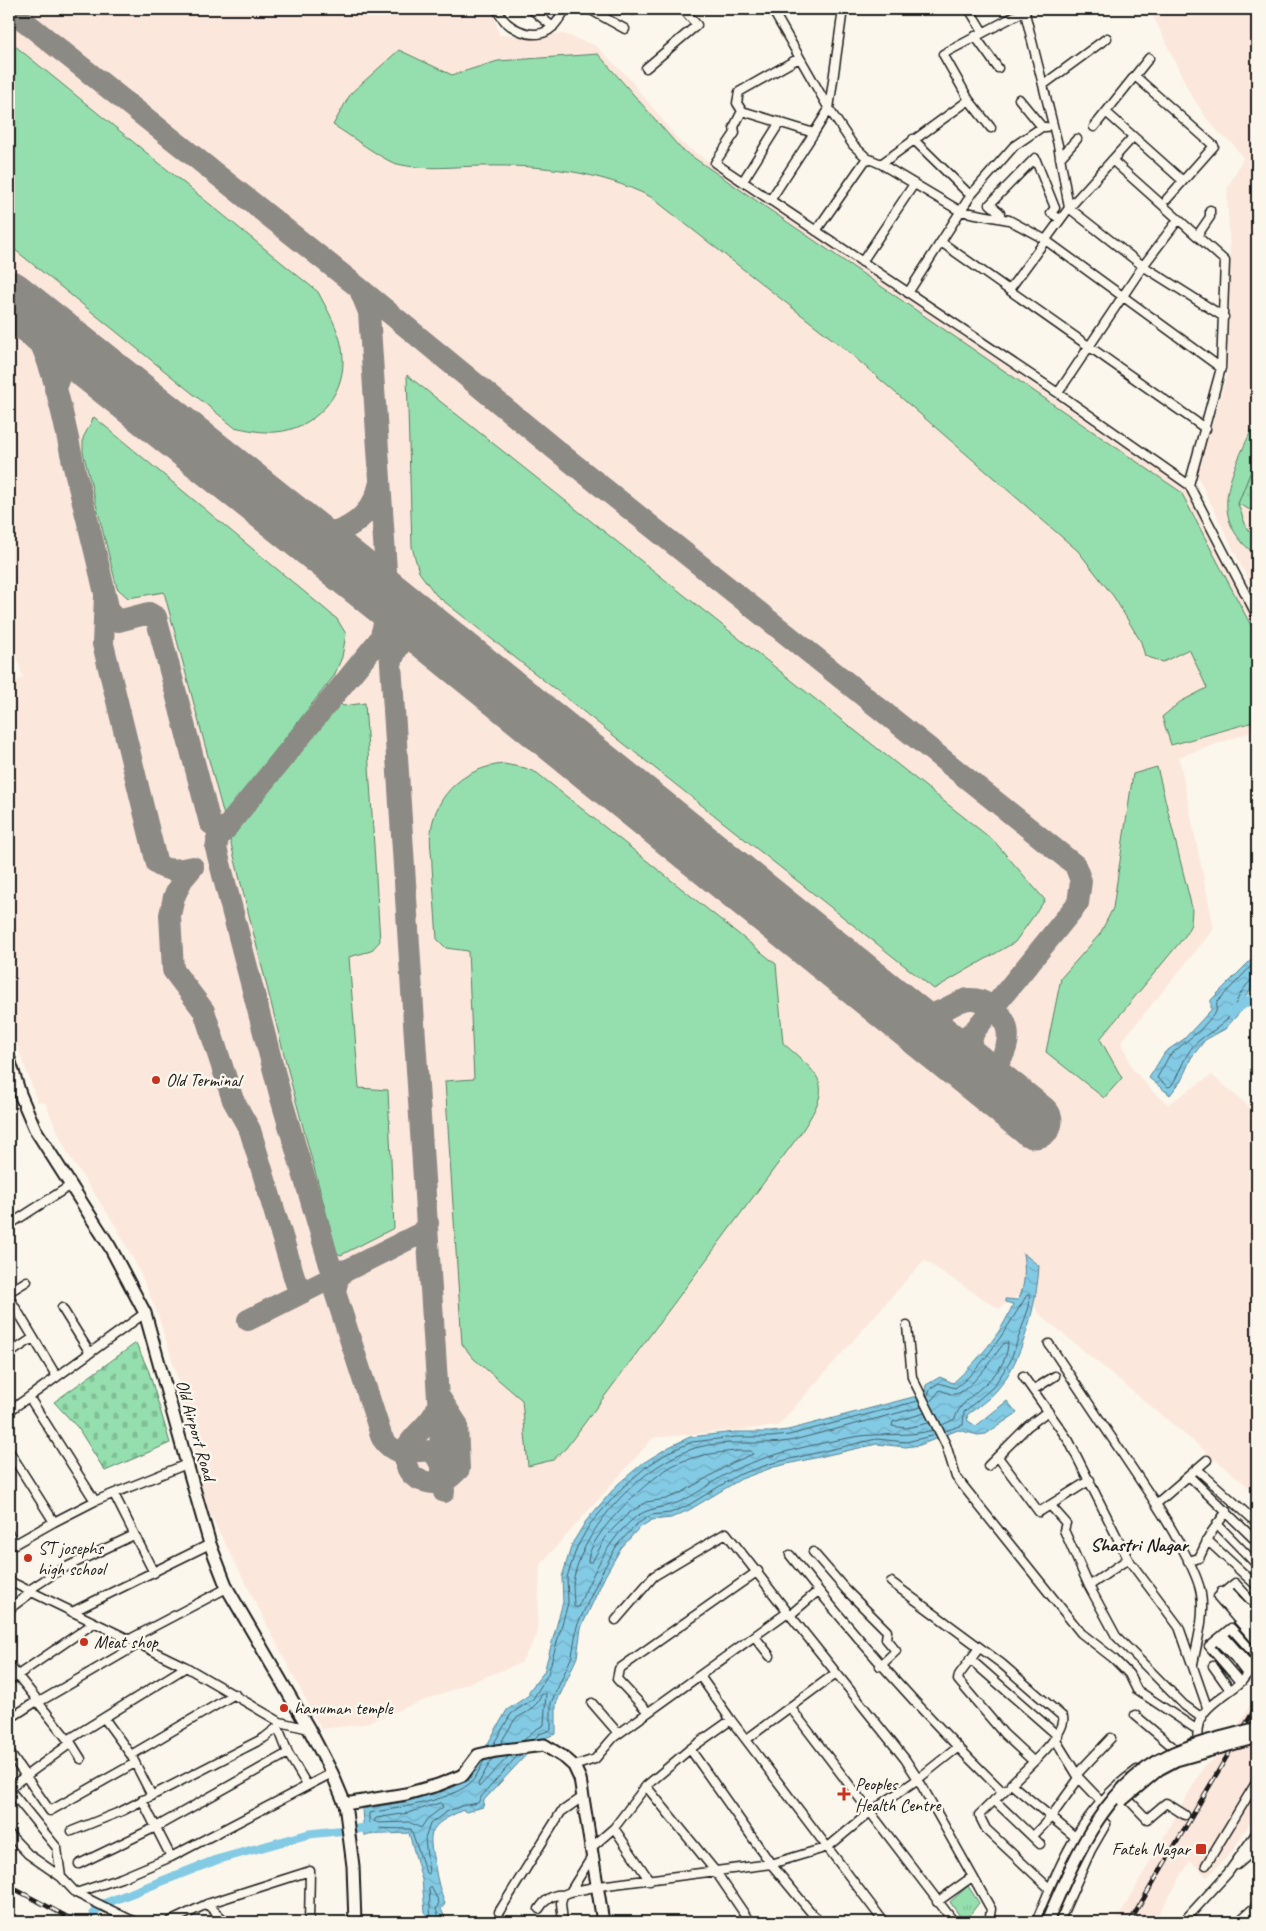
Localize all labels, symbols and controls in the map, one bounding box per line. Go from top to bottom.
place label: Old Terminal [166,1069,244,1091]
marker: Old Terminal [150,1074,162,1086]
street label: Old Airport Road [171,1377,222,1486]
district label: Shastri Nagar [1090,1533,1190,1557]
place label: ST josephs high school [38,1537,108,1580]
marker: ST josephs high school [22,1552,34,1564]
place label: Meat shop [94,1631,159,1653]
marker: Meat shop [78,1636,90,1648]
place label: hanuman temple [294,1697,394,1719]
marker: hanuman temple [278,1702,290,1714]
place label: Peoples Health Centre [855,1773,942,1816]
marker: Peoples Health Centre [837,1787,851,1801]
place label: Fateh Nagar [1112,1838,1193,1860]
marker: Fateh Nagar [1194,1842,1208,1856]

